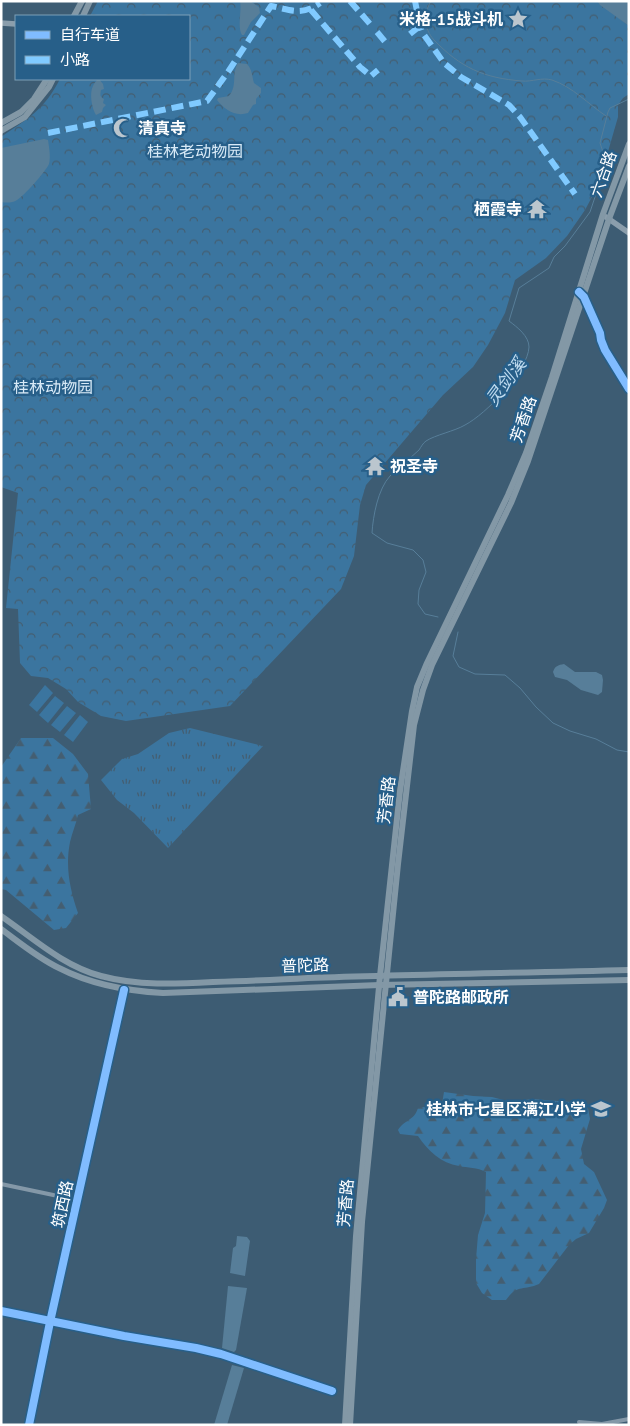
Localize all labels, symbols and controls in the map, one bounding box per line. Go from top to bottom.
place icon: 米格-15战斗机 [507,8,529,30]
place label: 米格-15战斗机 [399,9,503,29]
legend [15,15,190,80]
text: 自行车道 [60,25,120,44]
text: 小路 [60,50,90,69]
mosque icon: 清真寺 [112,117,134,139]
place label: 清真寺 [138,118,186,138]
park label: 桂林老动物园 [147,141,243,161]
street label: 六合路 [585,148,621,200]
temple icon: 栖霞寺 [526,198,548,220]
place label: 栖霞寺 [474,199,522,219]
water label: 灵剑溪 [480,351,532,410]
park label: 桂林动物园 [13,377,93,397]
street label: 芳香路 [506,393,540,445]
temple icon: 祝圣寺 [364,455,386,477]
place label: 祝圣寺 [390,456,438,476]
street label: 芳香路 [373,775,399,825]
street label: 普陀路 [281,954,329,976]
public building icon: 普陀路邮政所 [387,986,409,1008]
place label: 普陀路邮政所 [413,987,509,1007]
school or university icon: 桂林市七星区漓江小学 [590,1098,612,1120]
place label: 桂林市七星区漓江小学 [426,1099,586,1119]
street label: 筑西路 [47,1178,77,1230]
street label: 芳香路 [333,1178,357,1228]

